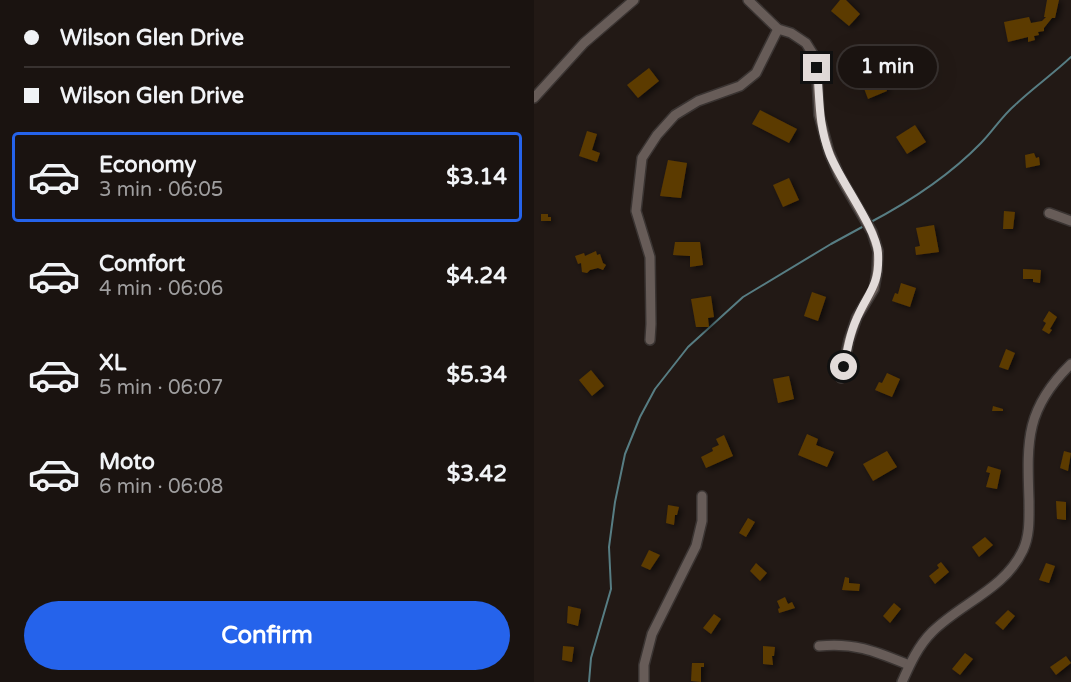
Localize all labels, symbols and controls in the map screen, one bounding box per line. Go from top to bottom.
text: Wilson Glen Drive [60,25,244,51]
callout: 1 min [838,47,937,89]
route end [803,54,830,81]
text: 1 min [861,55,914,79]
text: Wilson Glen Drive [60,83,244,109]
icon: car [27,150,81,204]
text: Economy [99,152,196,178]
text: $3.14 [446,164,507,190]
text: 3 min · 06:05 [99,178,223,202]
icon: car [27,249,81,303]
text: Comfort [99,251,185,277]
text: $4.24 [446,263,507,289]
text: 4 min · 06:06 [99,277,223,301]
icon: car [27,348,81,402]
text: XL [99,350,126,376]
route start [830,353,857,380]
text: $5.34 [446,362,507,388]
text: 5 min · 06:07 [99,376,223,400]
icon: car [27,447,81,501]
text: Moto [99,449,155,475]
text: $3.42 [447,461,507,487]
text: 6 min · 06:08 [99,475,223,499]
button: Confirm [24,601,510,670]

